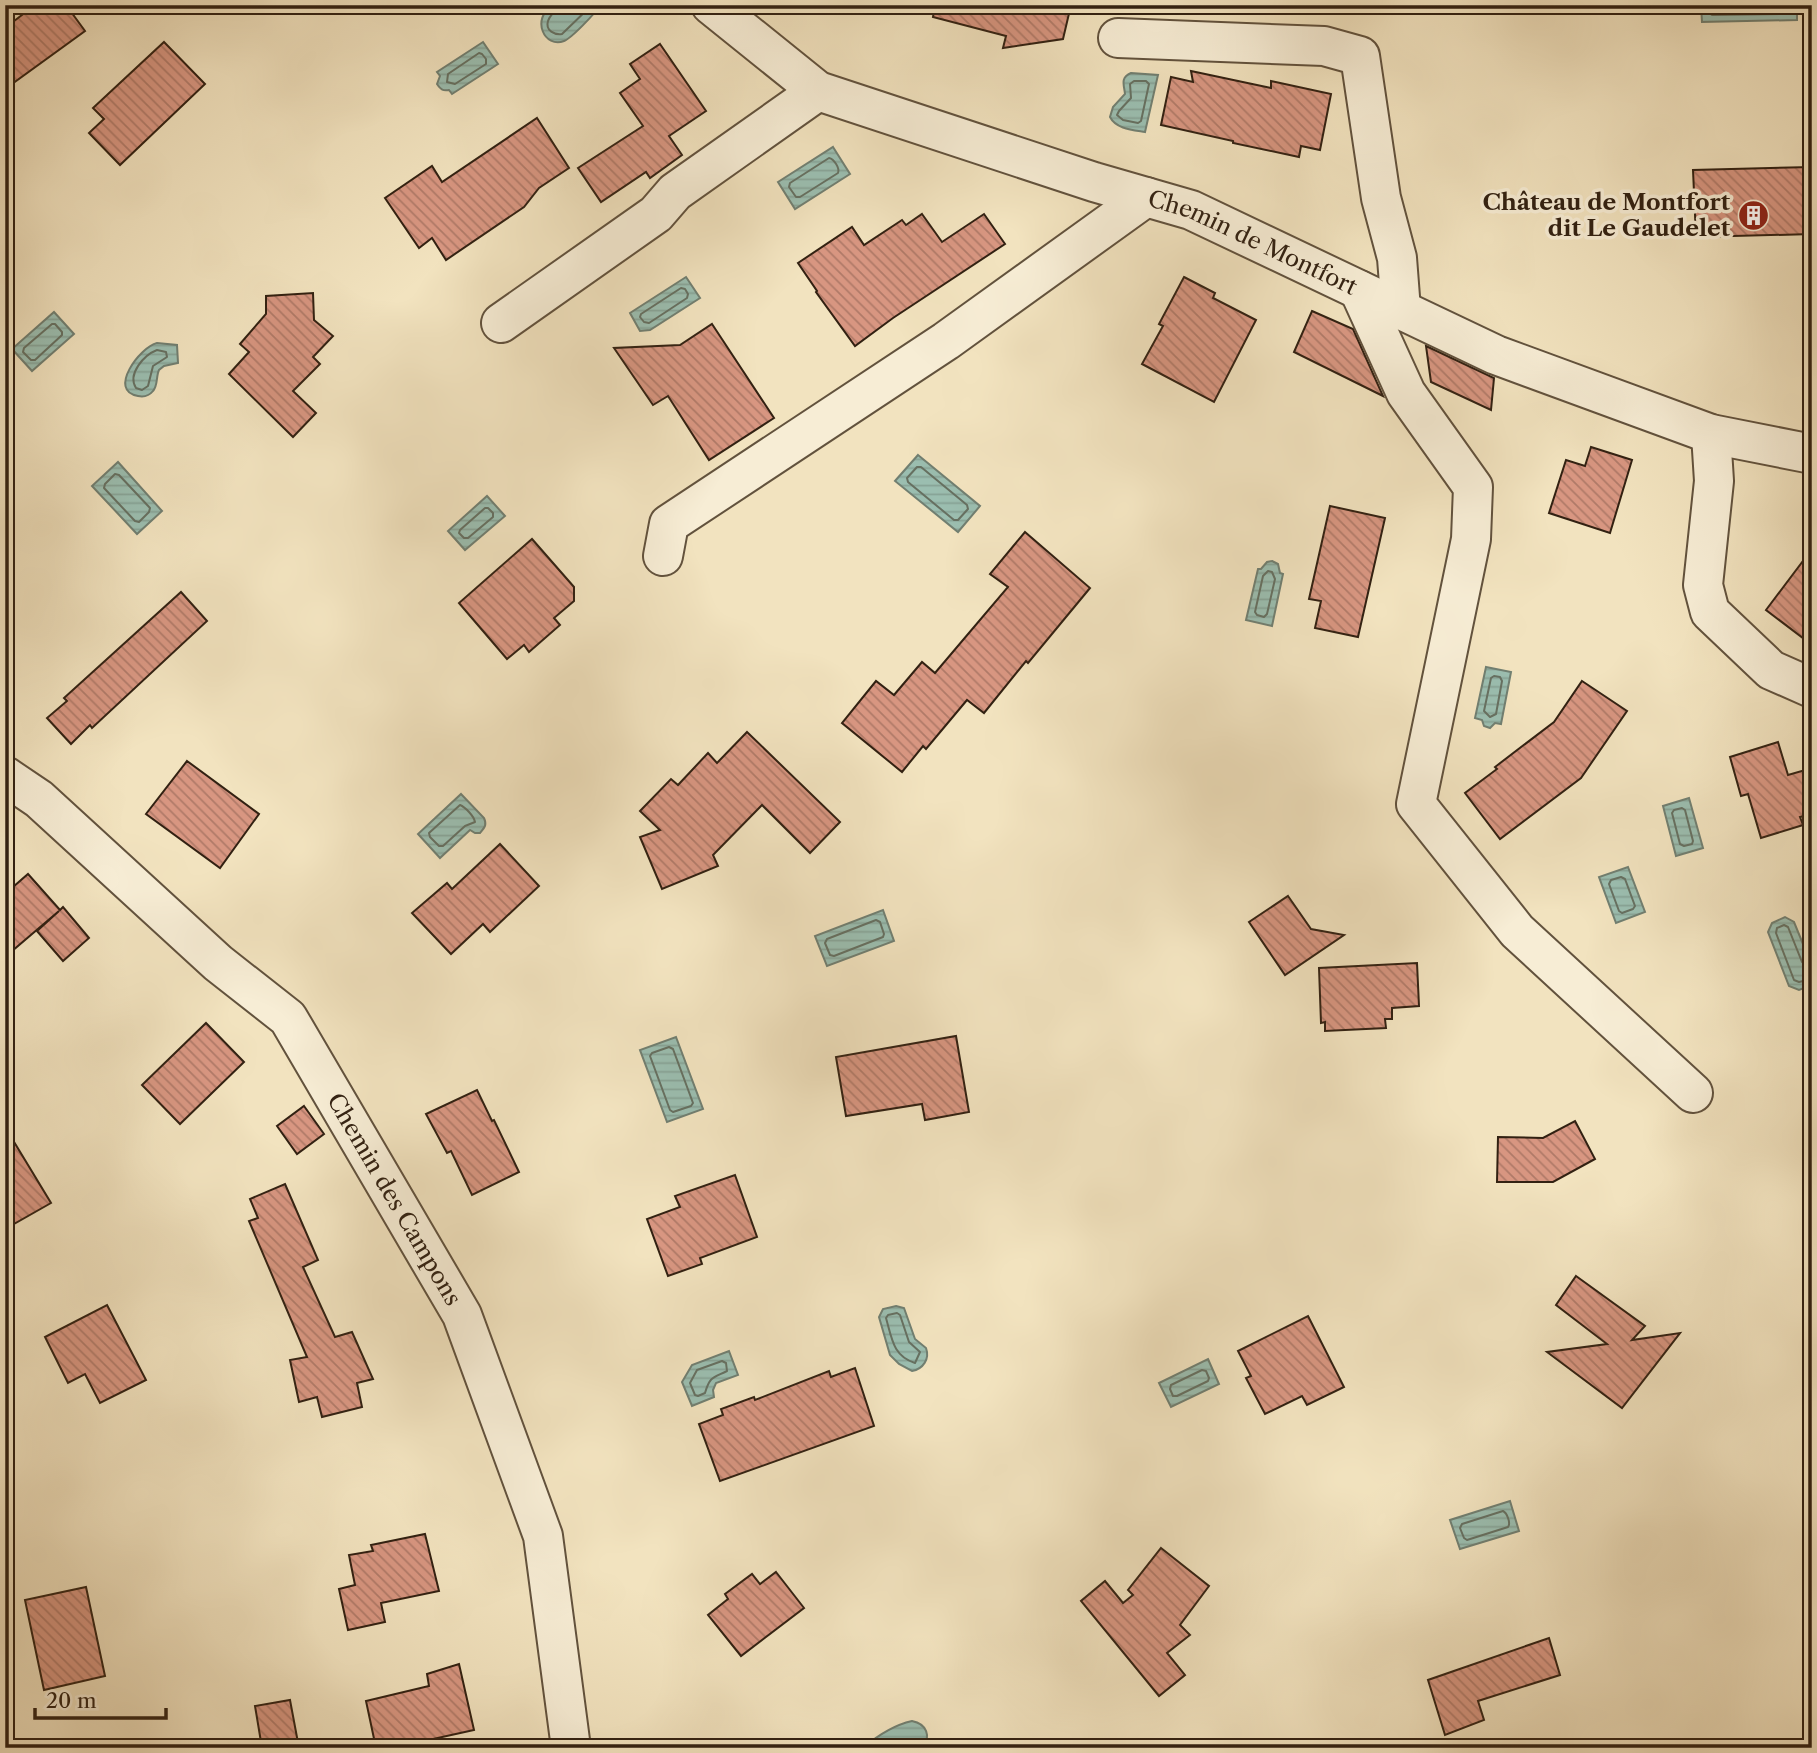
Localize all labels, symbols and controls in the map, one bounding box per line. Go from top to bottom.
street label: Chemin de Montfort [1145,184,1362,301]
place label: Château de Montfort dit Le Gaudelet [1482,188,1731,242]
building icon: Château de Montfort dit Le Gaudelet [1736,198,1770,232]
street label: Chemin des Campons [321,1088,467,1310]
scale bar [35,1676,166,1720]
text: 20 m [46,1688,97,1713]

